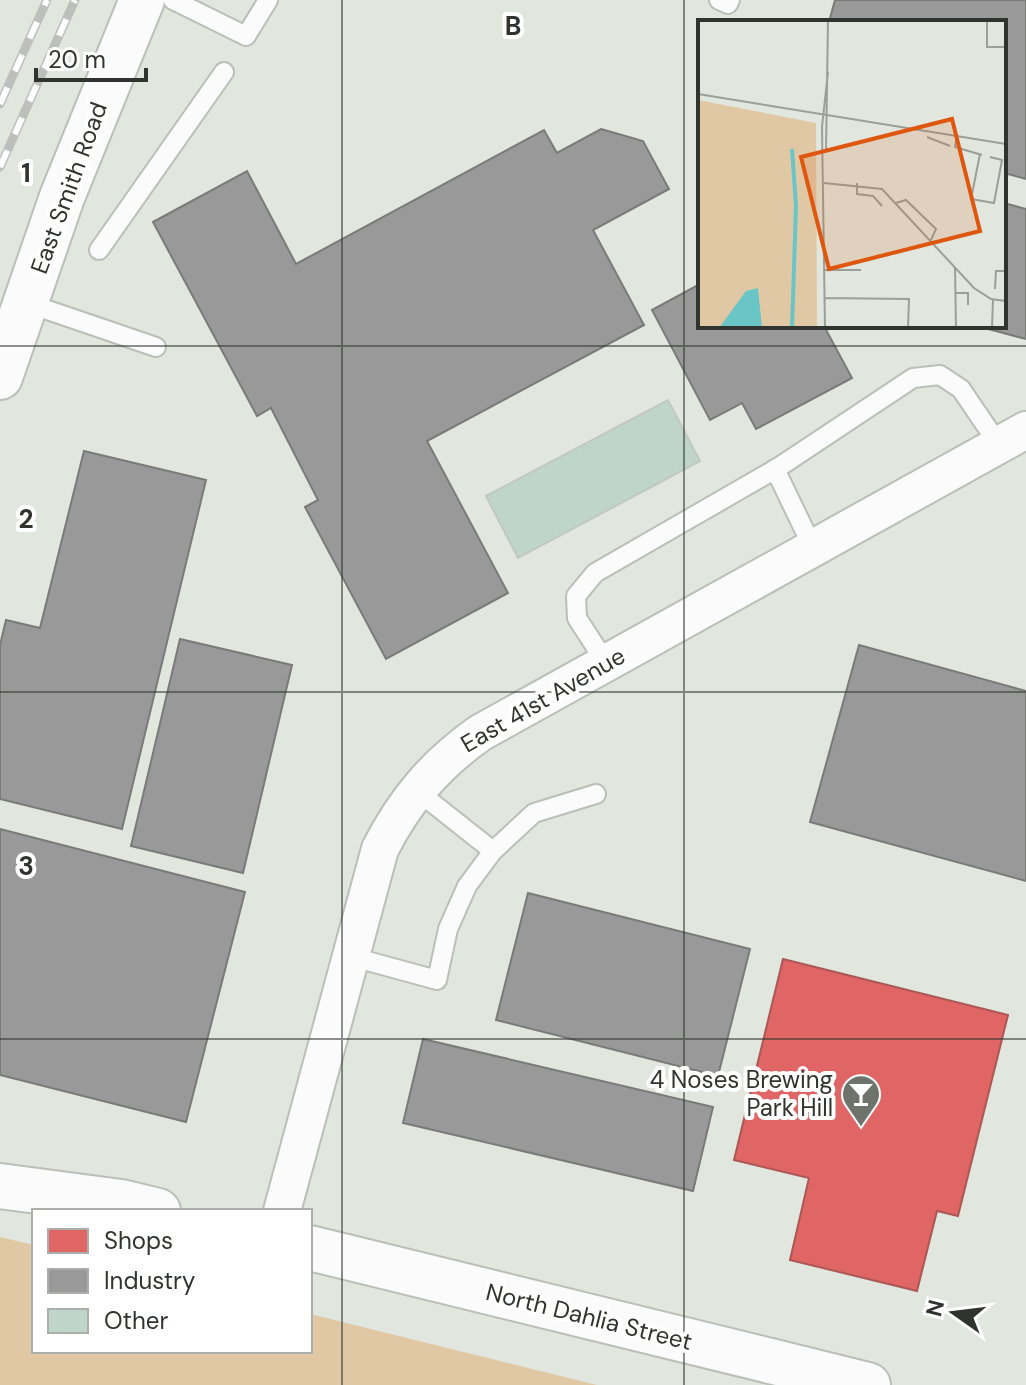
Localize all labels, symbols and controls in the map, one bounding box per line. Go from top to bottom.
text: B [505,9,521,43]
inset map [698,20,1006,328]
scale bar [36,32,146,82]
text: 20 m [48,44,106,75]
street label: East Smith Road [23,98,114,278]
text: 1 [21,156,31,190]
text: 2 [18,502,34,536]
street label: East 41st Avenue [455,640,631,759]
text: 3 [18,849,34,883]
place label: 4 Noses Brewing Park Hill [650,1064,833,1123]
bar icon: 4 Noses Brewing Park Hill [840,1073,882,1128]
legend [32,1209,312,1353]
text: Shops [104,1225,173,1256]
text: Industry [104,1265,195,1296]
north arrow [914,1273,994,1353]
street label: North Dahlia Street [483,1276,695,1357]
text: N [919,1297,951,1320]
text: Other [104,1305,168,1336]

